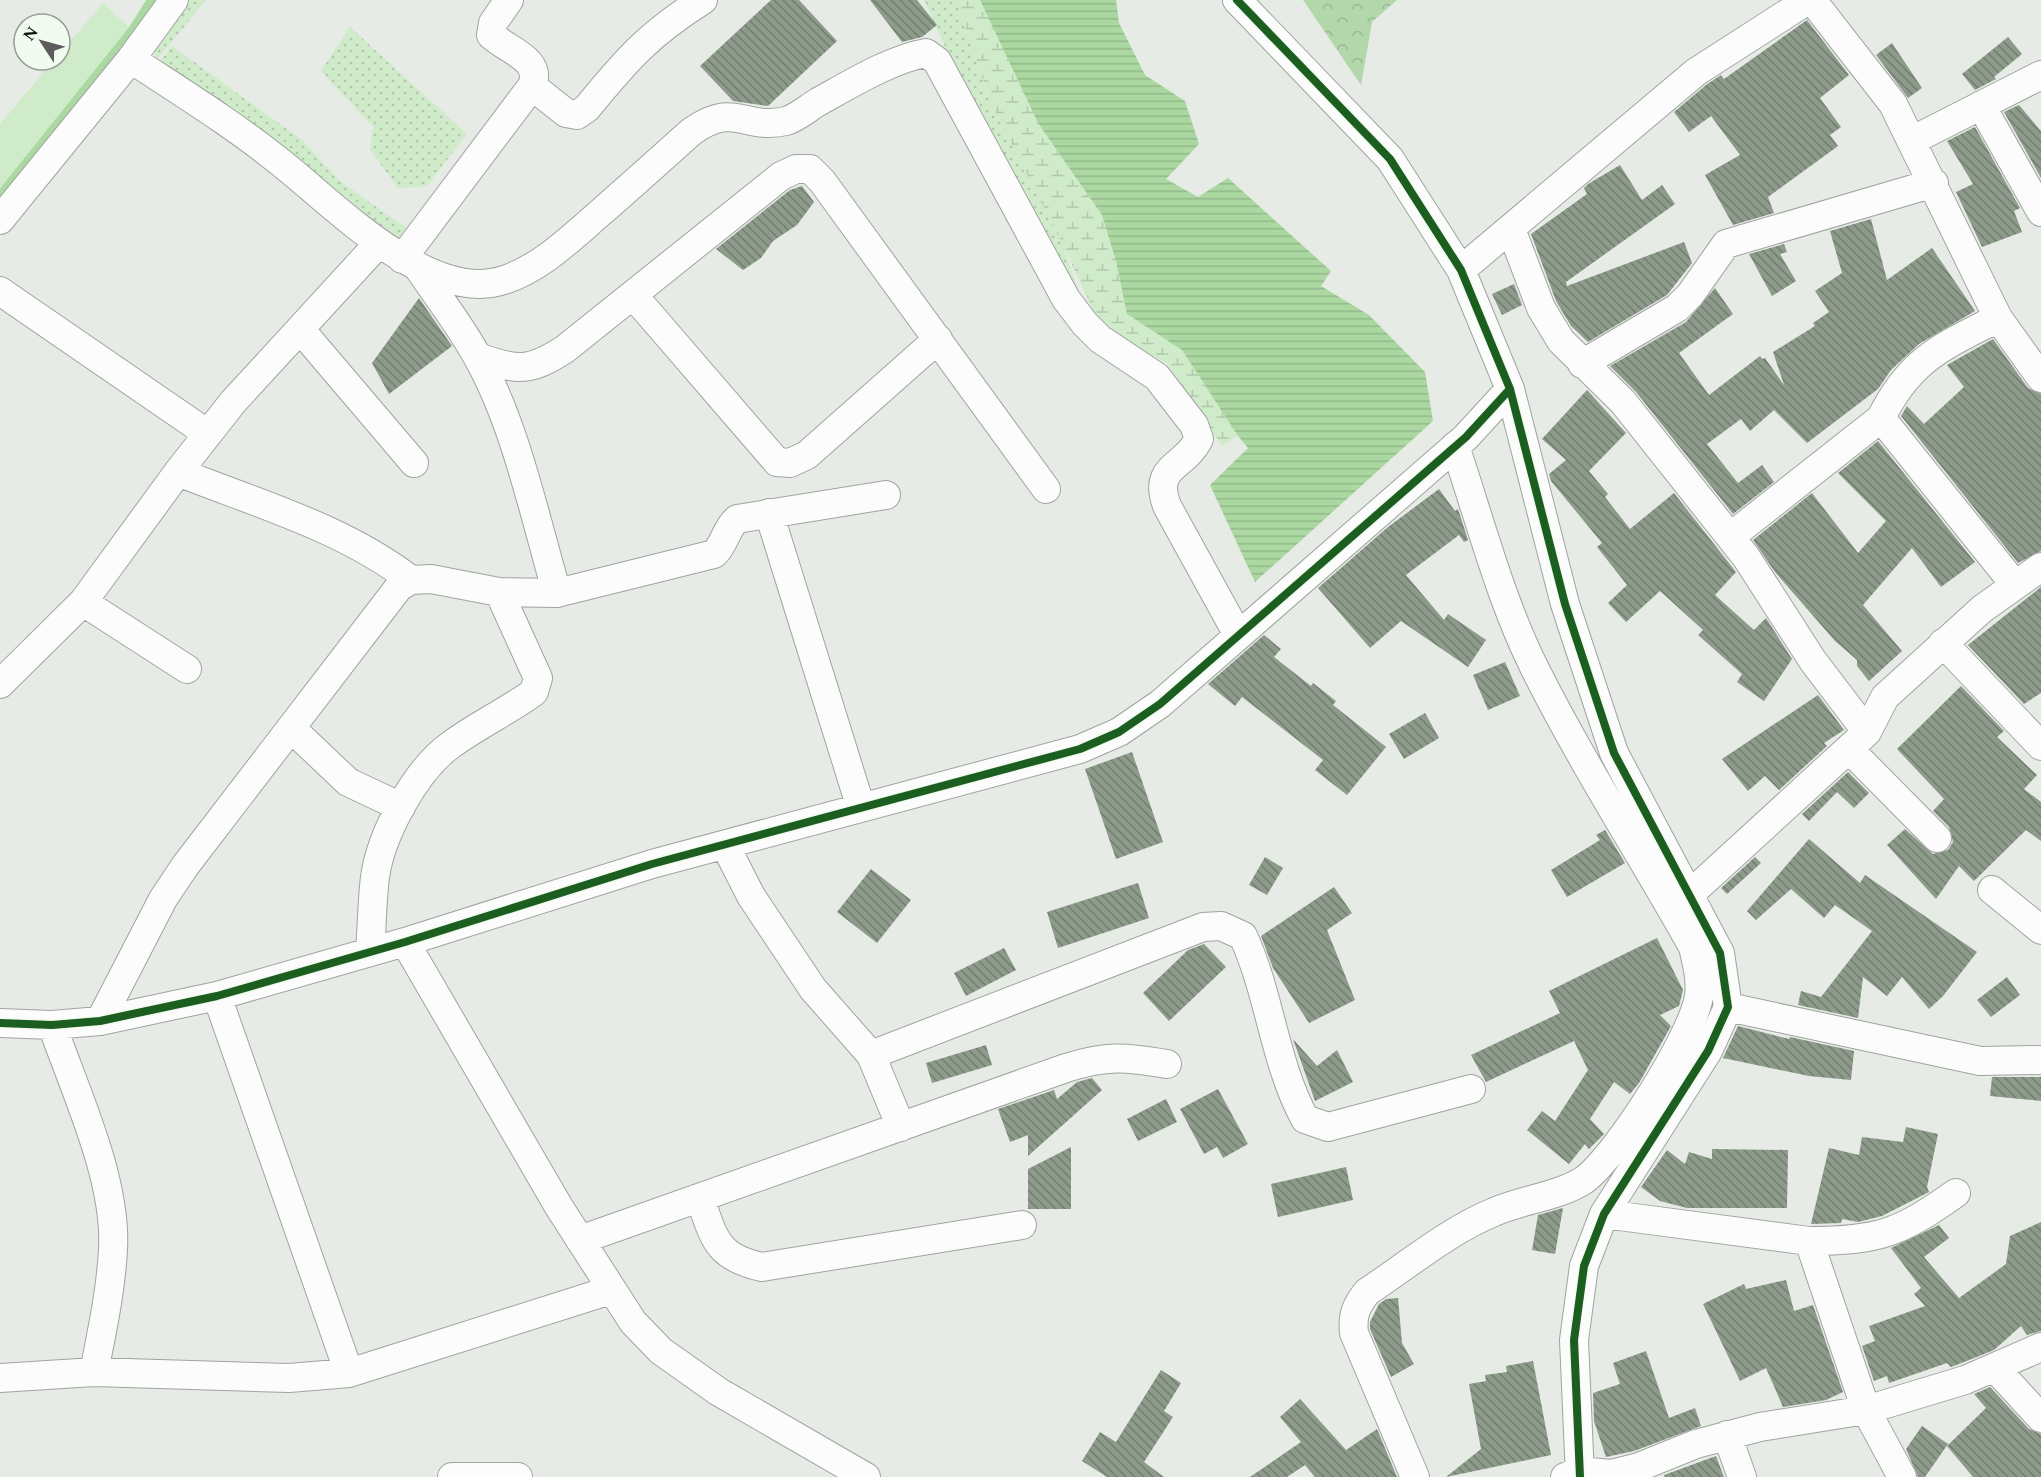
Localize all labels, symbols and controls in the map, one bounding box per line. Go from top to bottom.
north arrow [12,12,72,72]
text: N [17,21,44,46]

